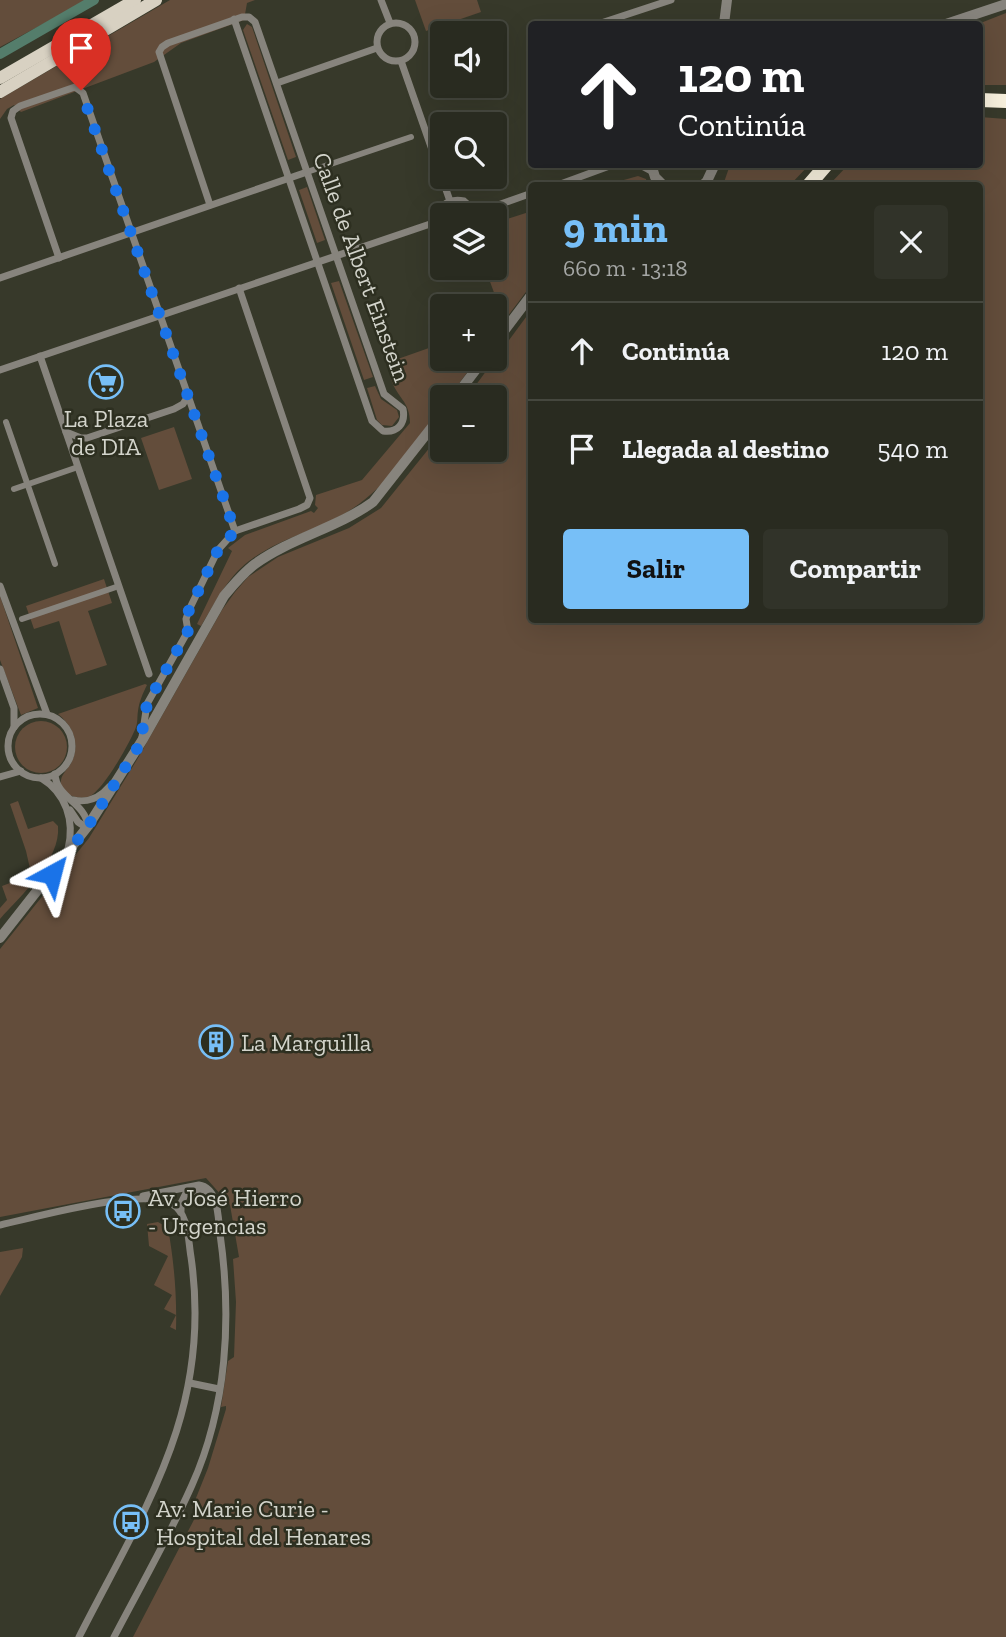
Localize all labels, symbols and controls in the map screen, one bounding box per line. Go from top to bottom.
pin [51,18,111,90]
map controls [430,21,507,462]
button: sound [430,21,507,98]
icon: arrive [62,29,100,67]
text: 120 m [678,46,804,105]
icon: ahead [563,49,654,140]
text: Continúa [678,106,806,144]
button: search [430,112,507,189]
street label: Calle de Albert Einstein [307,148,417,386]
text: 9 min [563,202,668,253]
button: layers [430,203,507,280]
button: close [874,205,948,279]
text: 660 m · 13:18 [563,254,688,282]
button: + [430,294,507,371]
icon: ahead [563,332,601,370]
text: Continúa [622,335,730,367]
text: 120 m [881,335,948,367]
supermarket icon: La Plaza de DIA [87,363,125,401]
button: − [430,385,507,462]
place label: La Plaza de DIA [64,404,149,461]
icon: arrive [563,430,601,468]
text: Llegada al destino [622,433,829,465]
text: 540 m [877,433,948,465]
button: Salir [563,529,749,609]
button: Compartir [763,529,948,609]
position arrow [15,837,89,911]
building icon: La Marguilla [197,1023,235,1061]
place label: La Marguilla [241,1028,372,1057]
place label: Av. José Hierro - Urgencias [148,1183,302,1240]
bus stop icon: Av. José Hierro - Urgencias [104,1192,142,1230]
place label: Av. Marie Curie - Hospital del Henares [156,1494,371,1551]
bus stop icon: Av. Marie Curie - Hospital del Henares [112,1503,150,1541]

